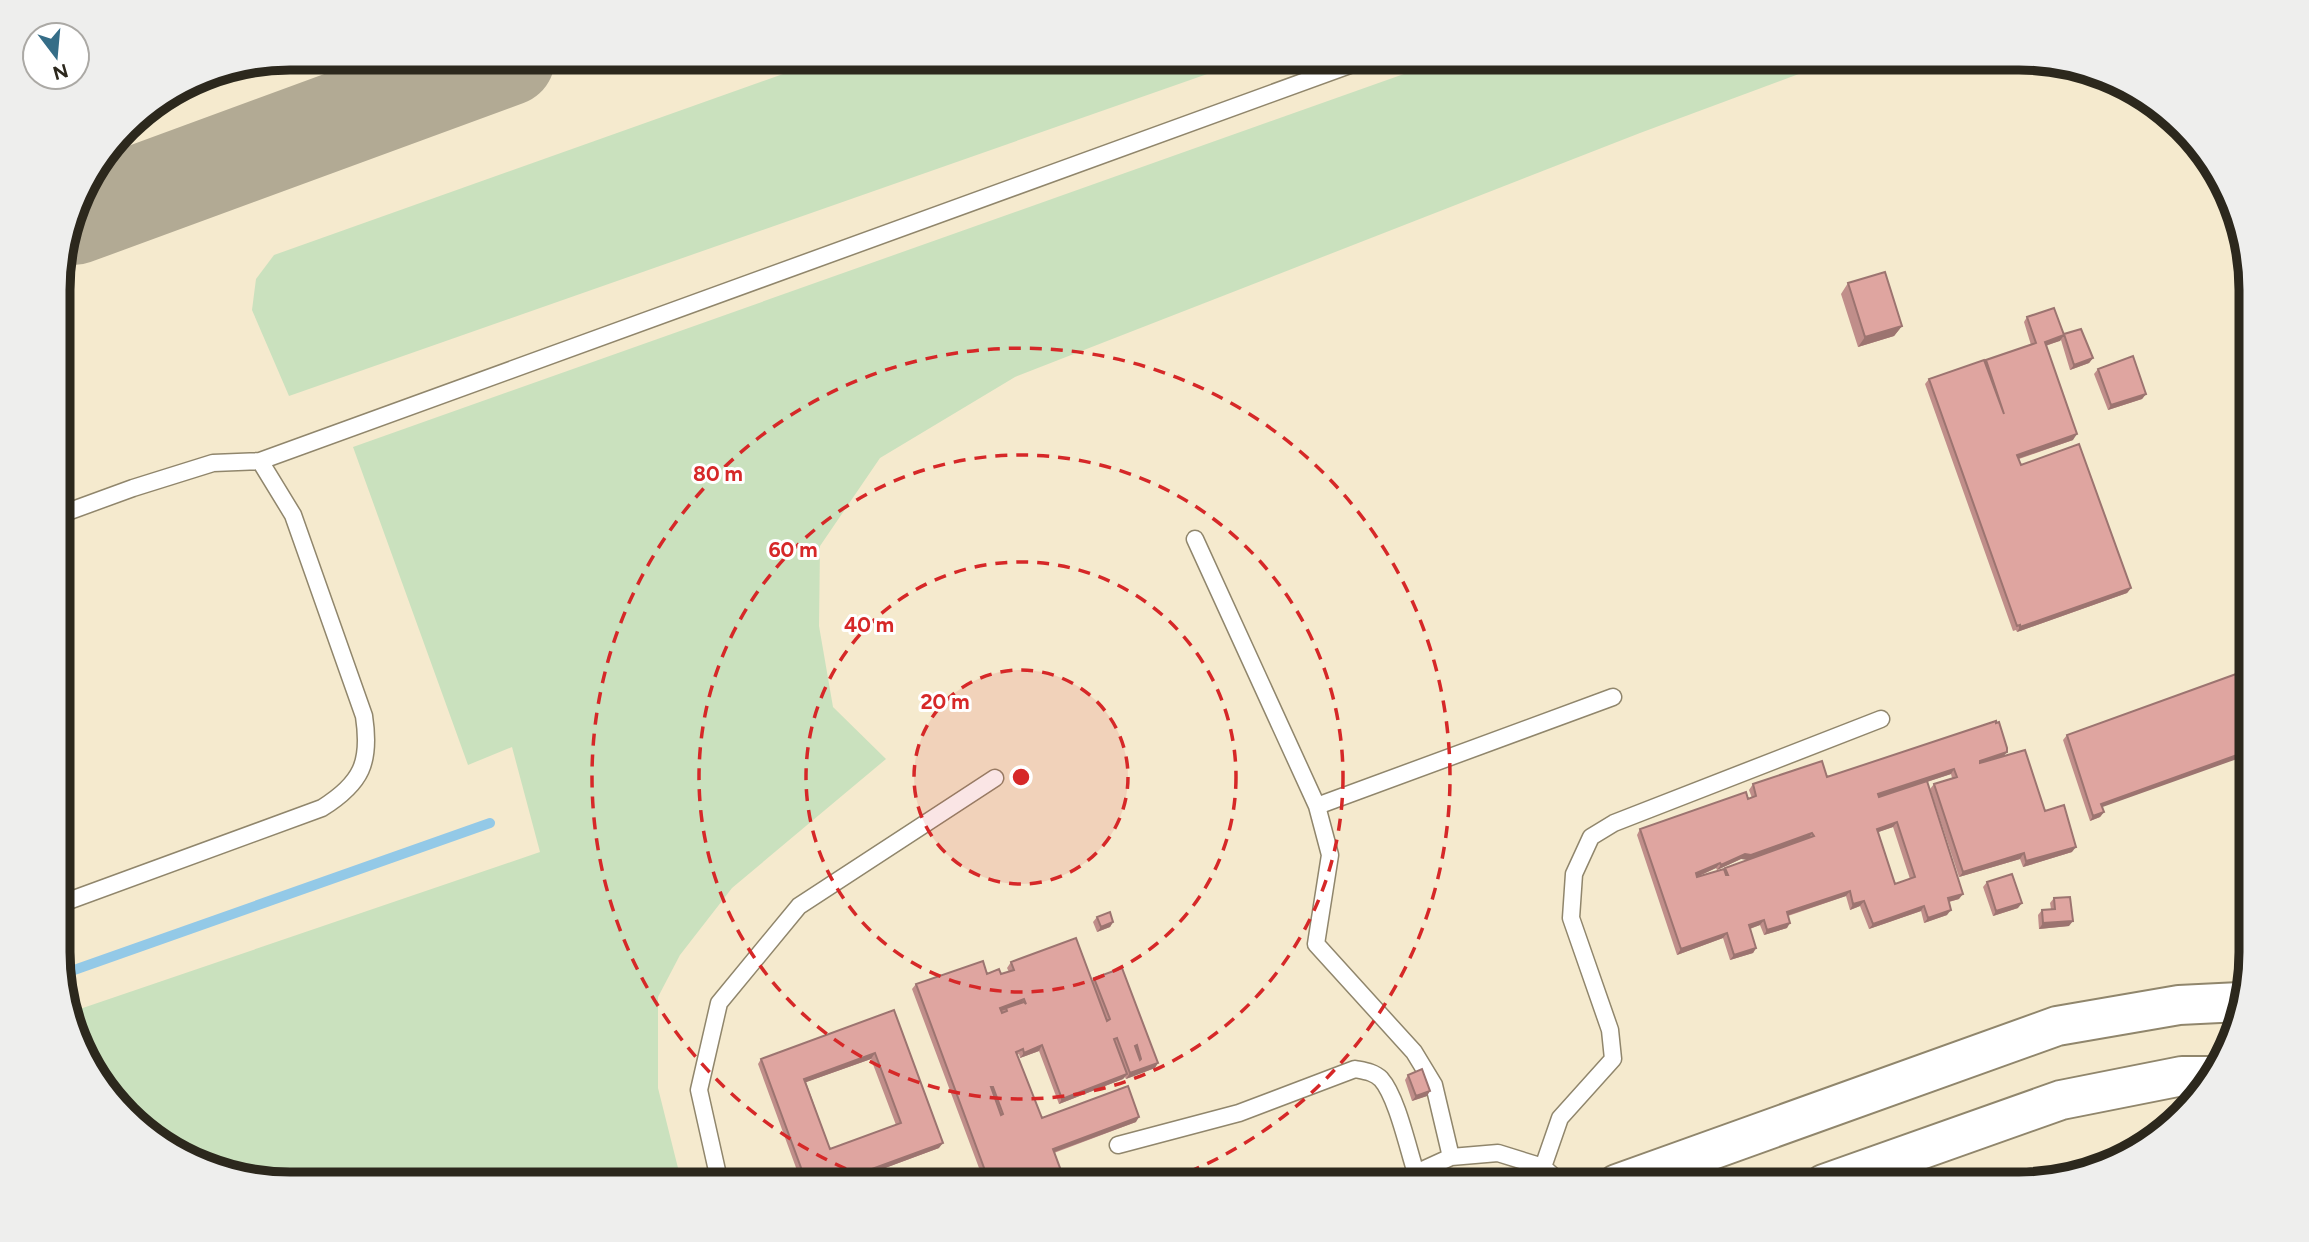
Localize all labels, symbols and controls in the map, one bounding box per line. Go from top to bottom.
north arrow [21,21,91,91]
text: N [50,59,71,85]
text: 80 m [693,461,743,486]
text: 60 m [768,537,818,562]
text: 40 m [844,612,894,637]
text: 20 m [920,689,970,714]
centre of rings [1009,765,1033,789]

